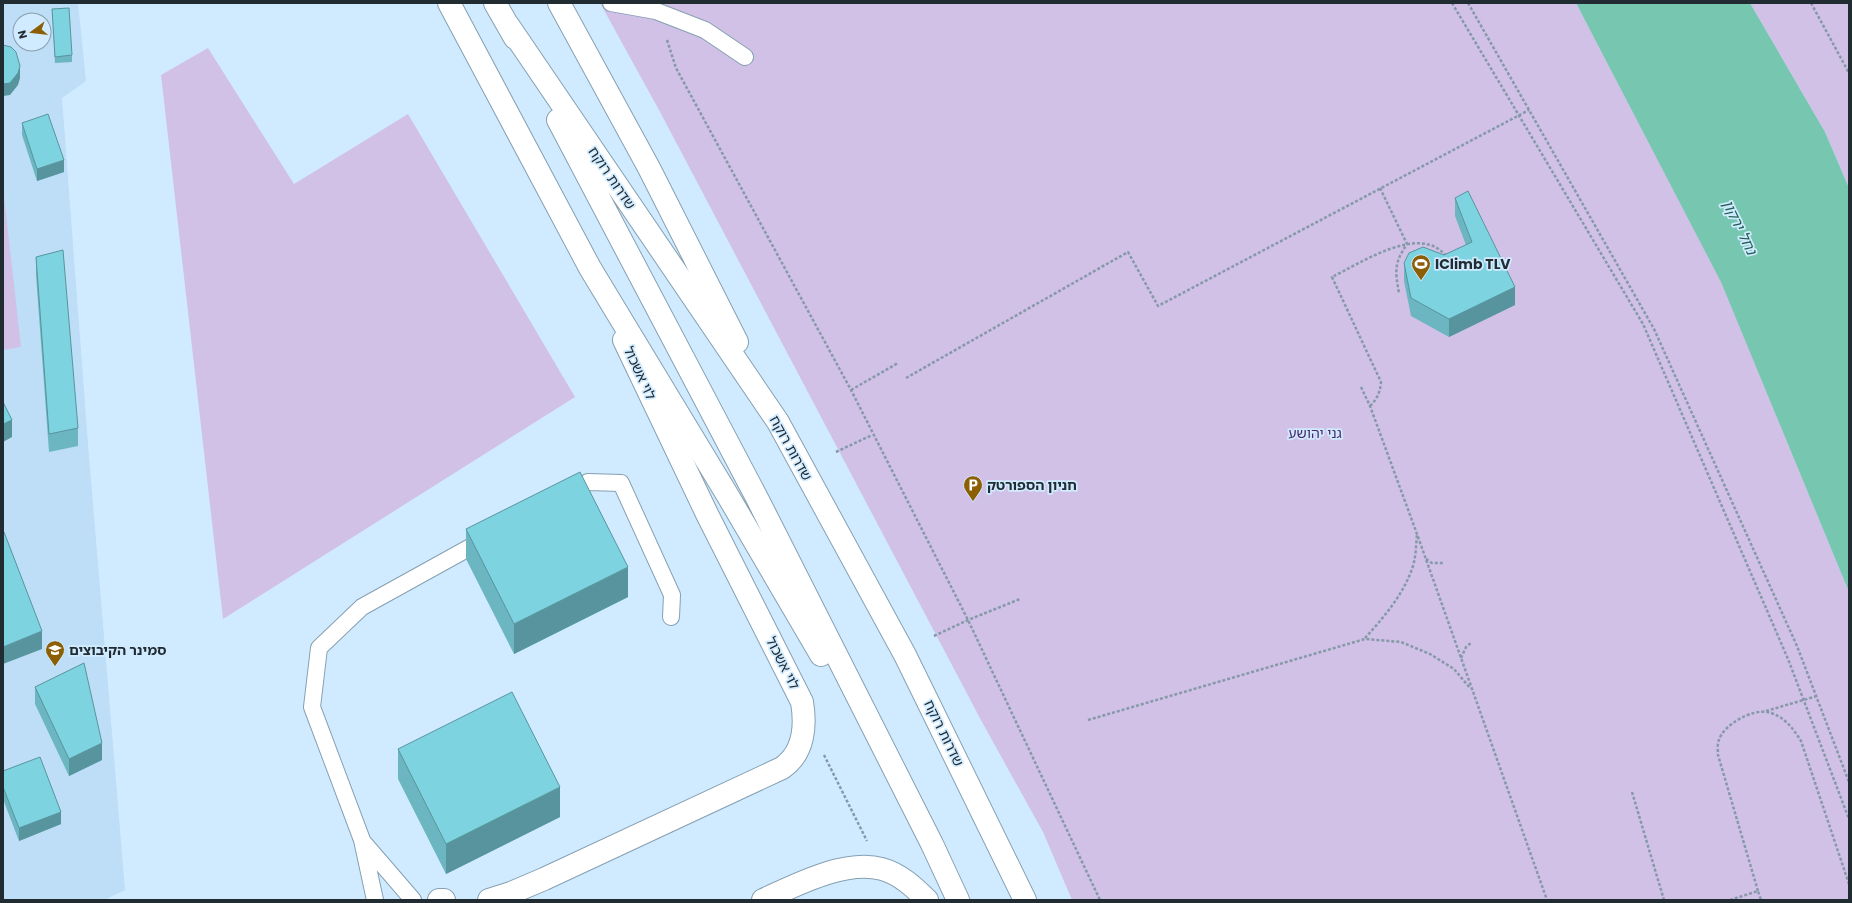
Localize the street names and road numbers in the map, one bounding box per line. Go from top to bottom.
street label: שדרות רוקח [584,143,640,213]
street label: לוי אשכול [619,343,661,403]
street label: שדרות רוקח [765,412,817,484]
street label: לוי אשכול [761,633,805,693]
street label: שדרות רוקח [919,696,969,770]

